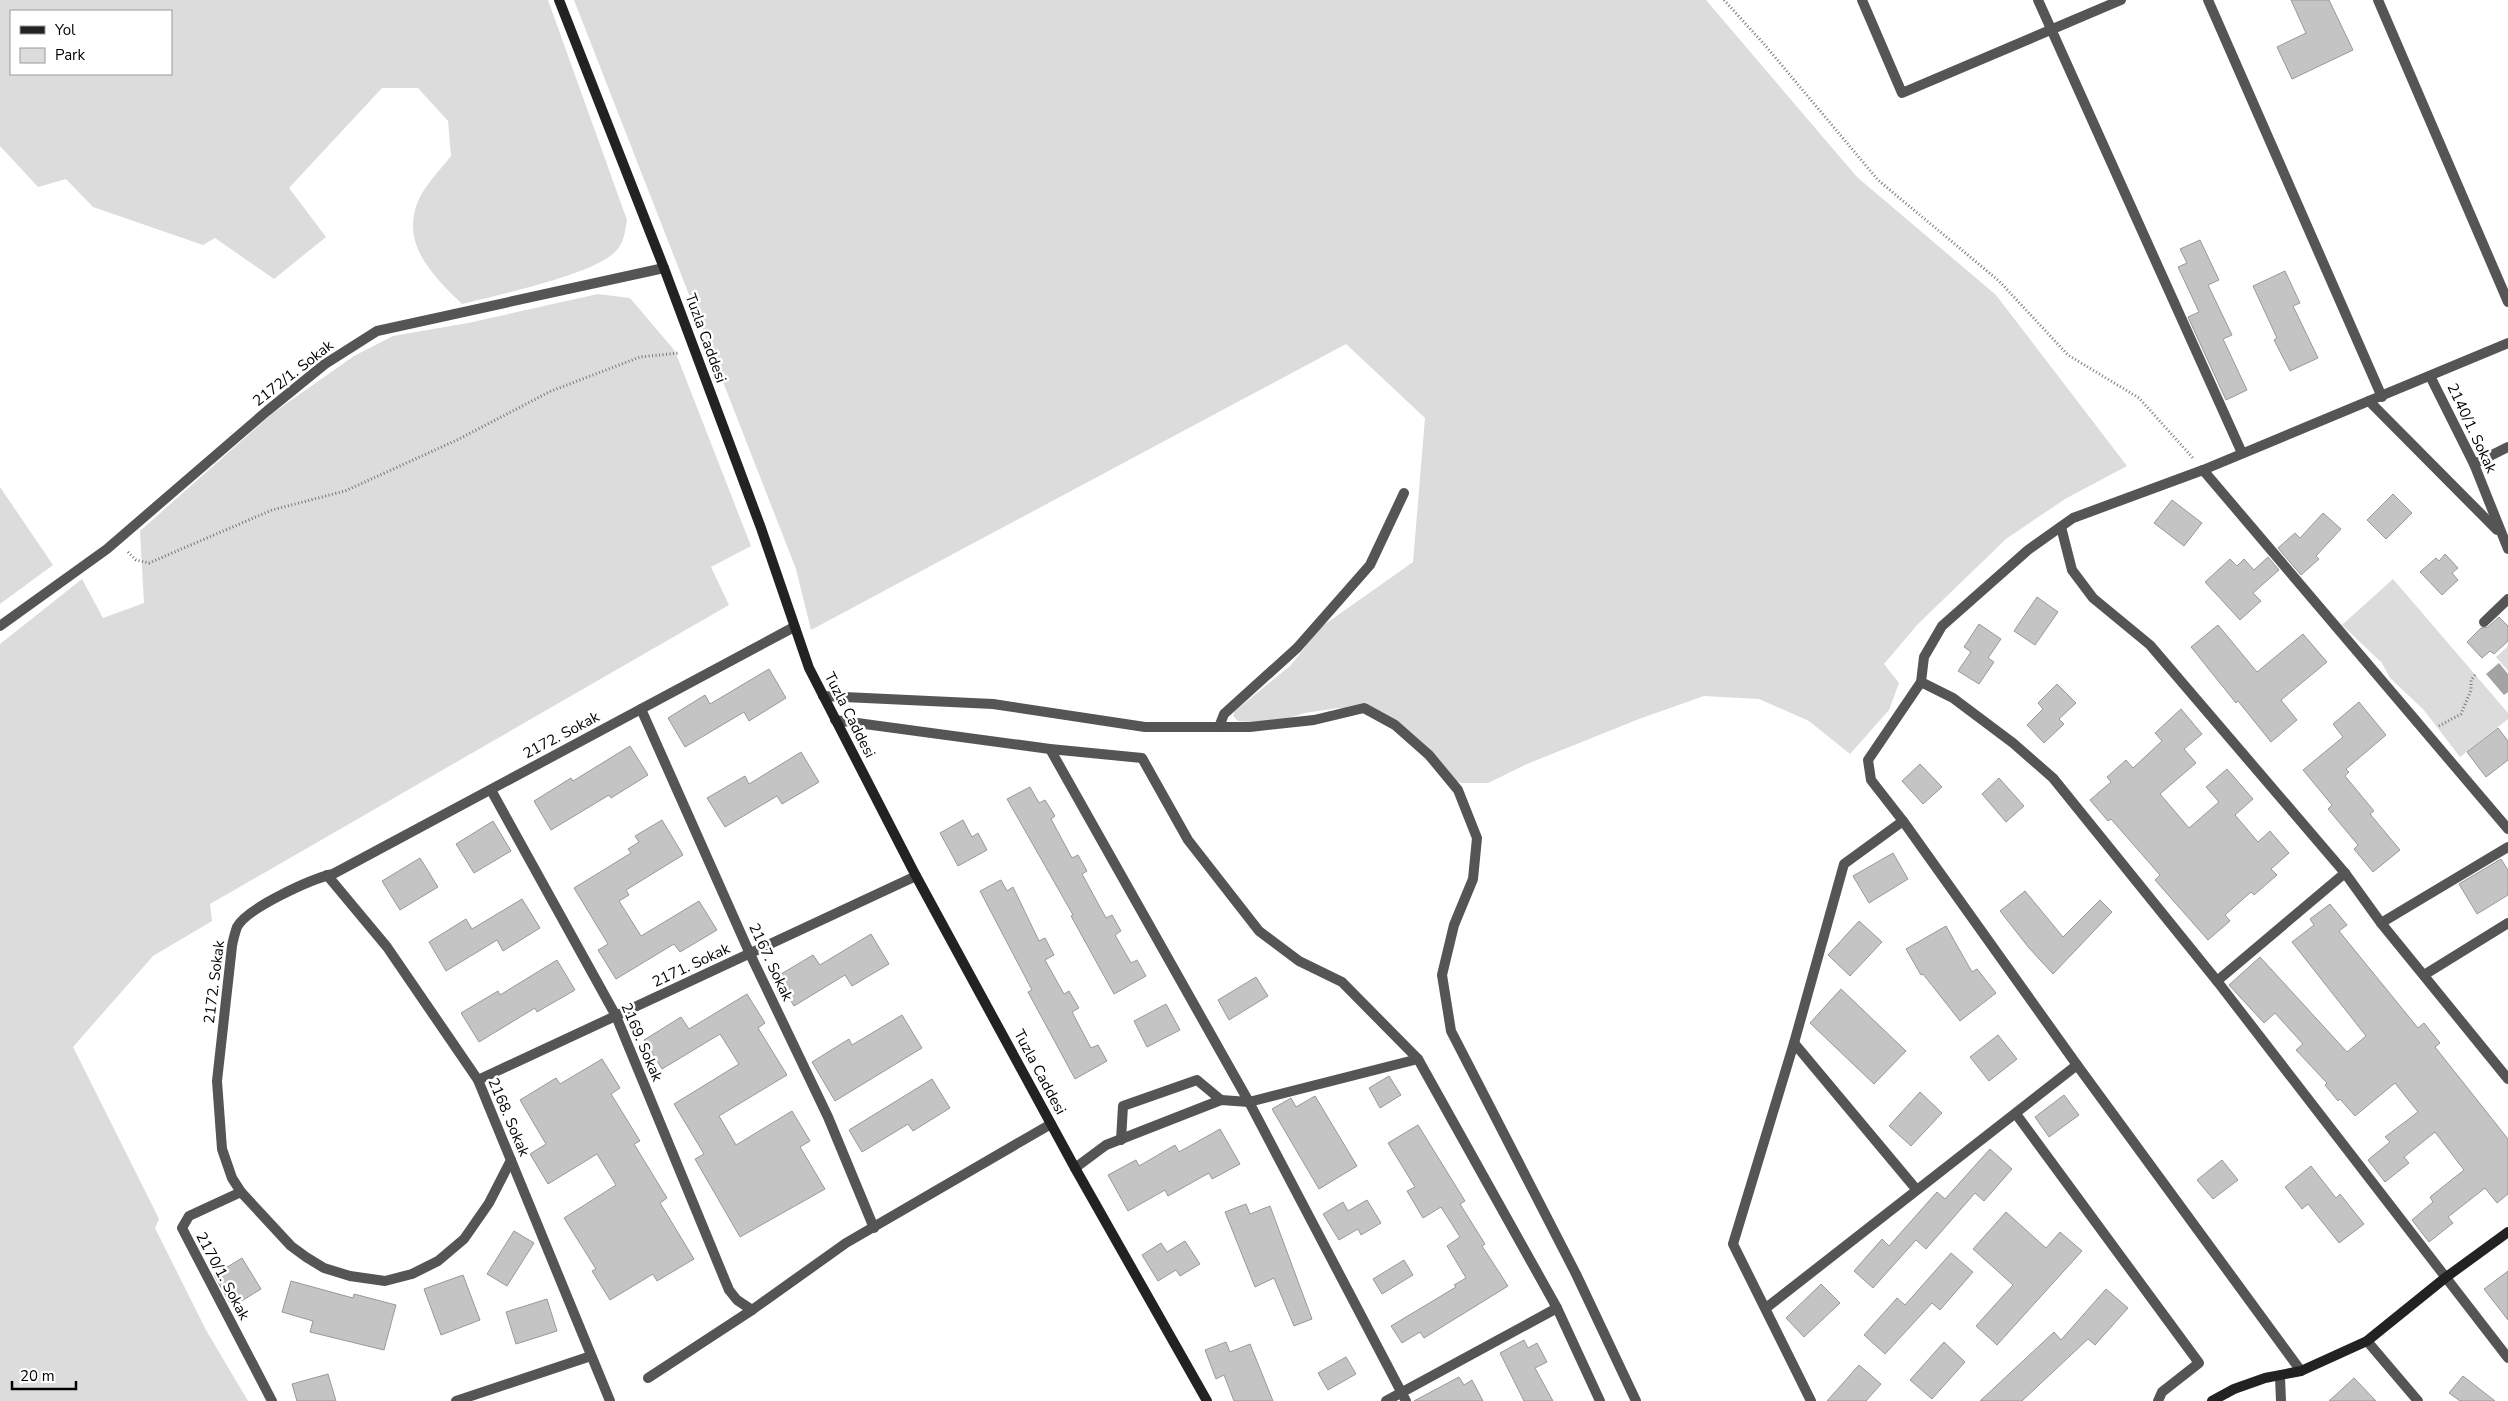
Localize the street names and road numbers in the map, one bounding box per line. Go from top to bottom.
street label: Tuzla Caddesi [681,291,731,385]
street label: 2172/1. Sokak [249,335,338,411]
street label: 2140/1. Sokak [2442,380,2502,477]
street label: Tuzla Caddesi [820,669,880,761]
street label: 2172. Sokak [519,706,603,763]
street label: 2167. Sokak [744,920,798,1005]
street label: 2171. Sokak [649,938,734,992]
street label: 2172. Sokak [199,939,229,1025]
street label: 2169. Sokak [616,1000,668,1085]
street label: Tuzla Caddesi [1009,1026,1071,1118]
street label: 2168. Sokak [483,1075,535,1160]
street label: 2170/1. Sokak [191,1228,255,1324]

